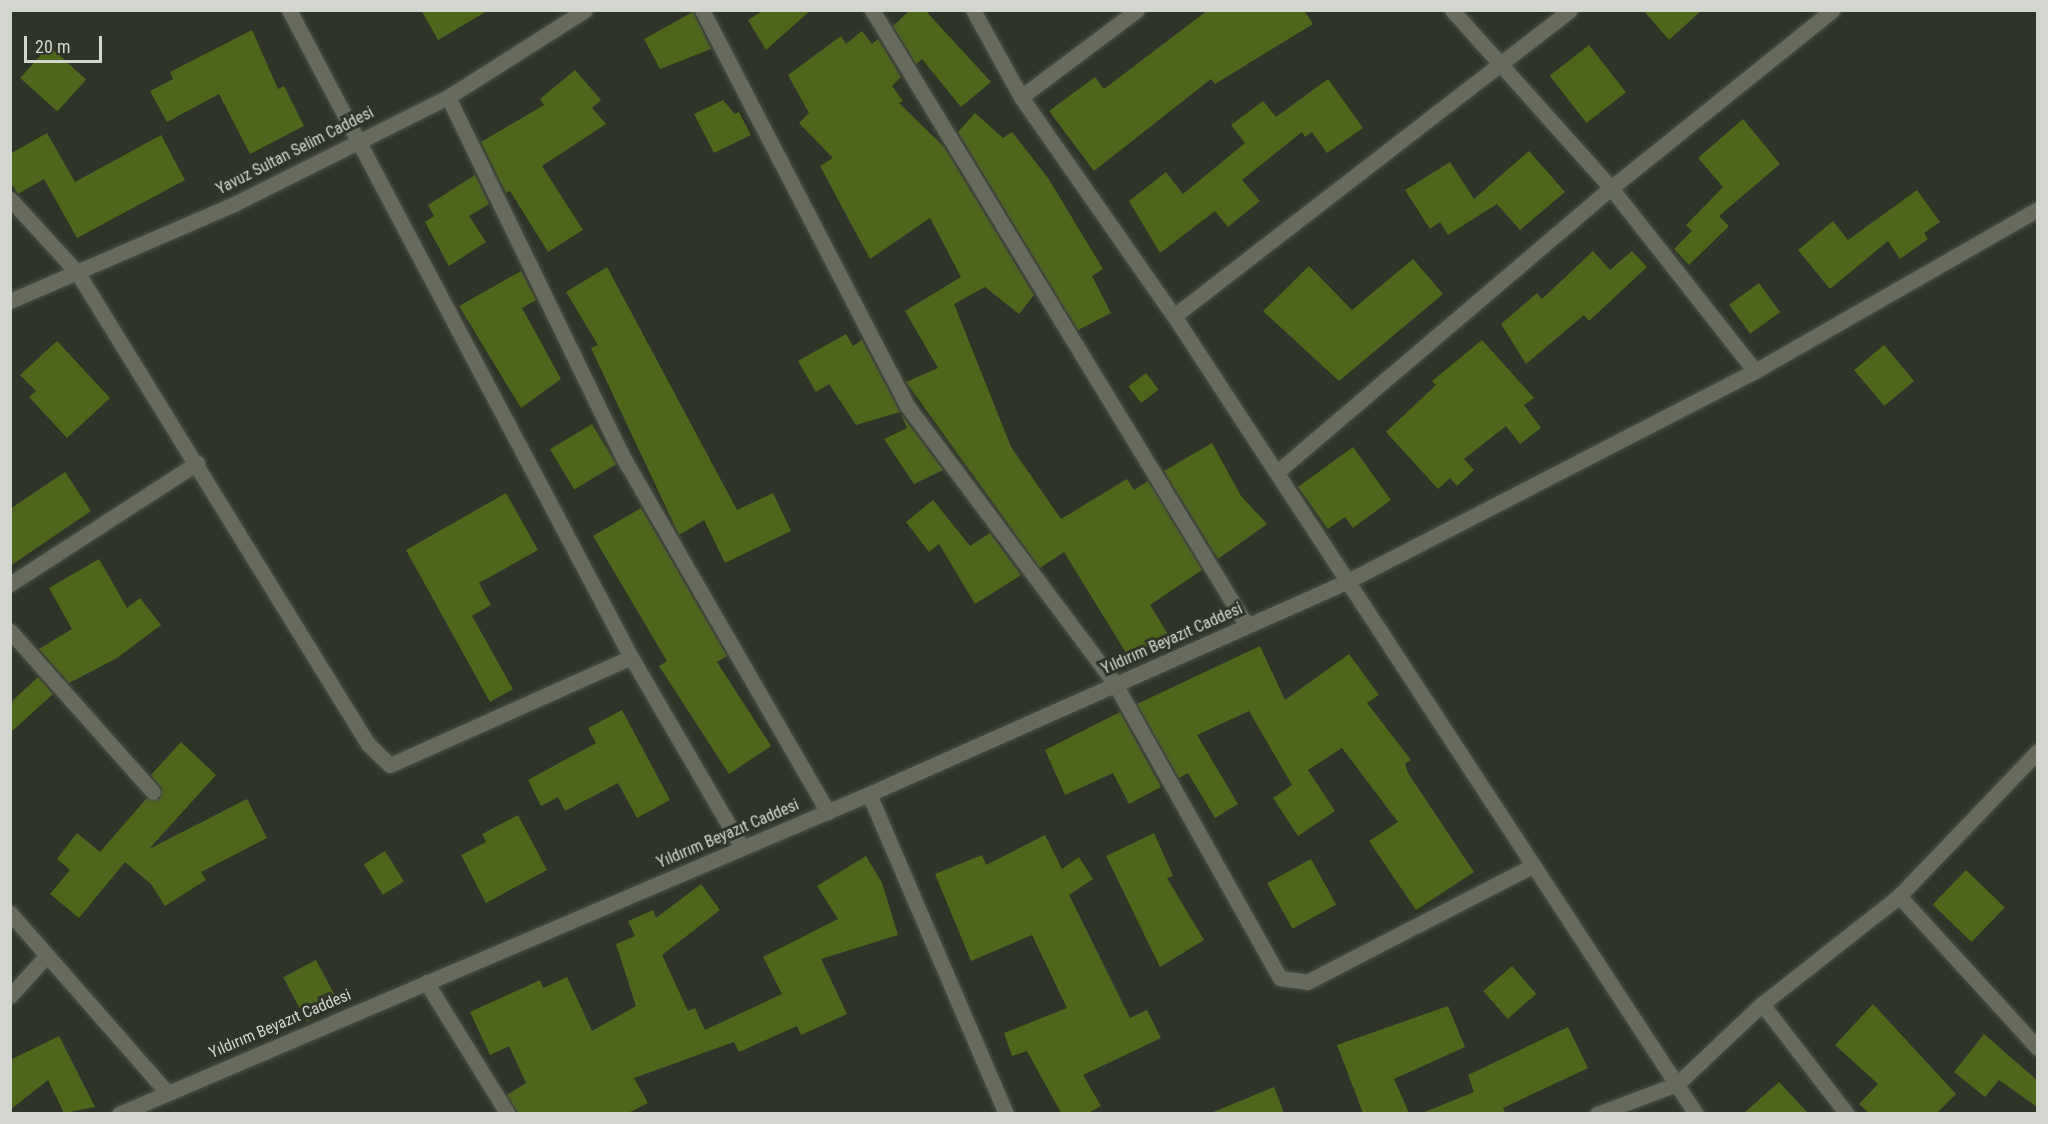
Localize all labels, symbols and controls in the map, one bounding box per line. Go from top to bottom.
scale bar [27,24,105,62]
text: 20 m [35,36,70,57]
street label: Yavuz Sultan Selim Caddesi [213,103,377,199]
street label: Yıldırım Beyazıt Caddesi [1098,599,1246,679]
street label: Yıldırım Beyazıt Caddesi [654,795,802,873]
street label: Yıldırım Beyazıt Caddesi [206,985,354,1063]

